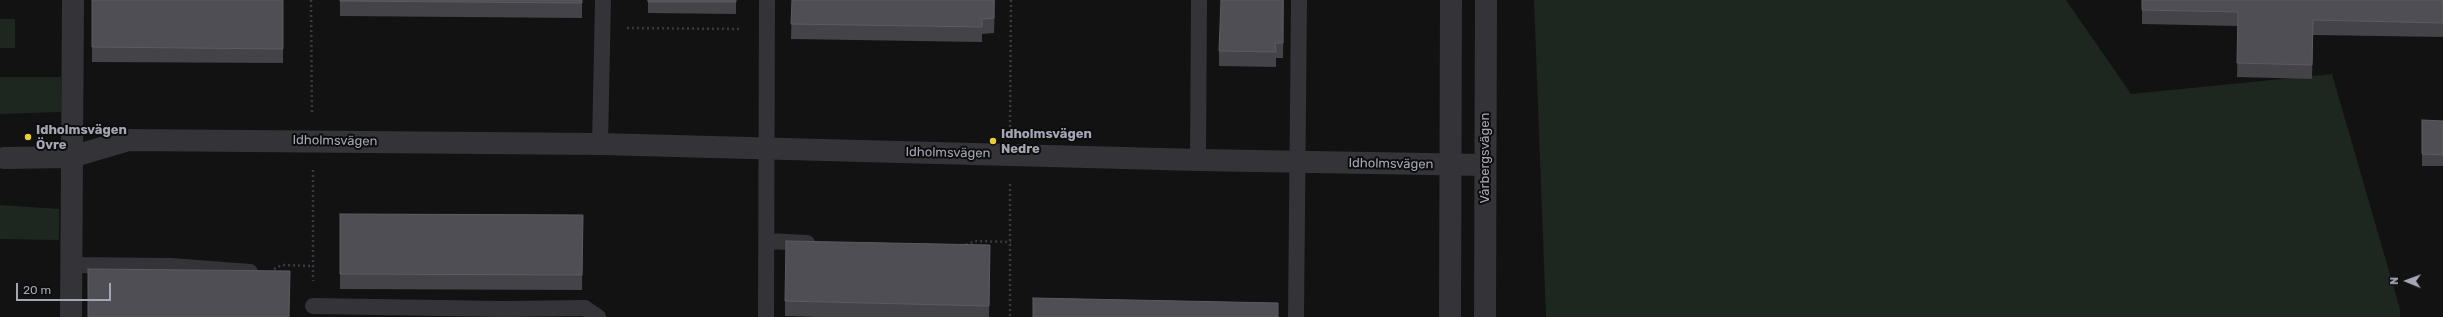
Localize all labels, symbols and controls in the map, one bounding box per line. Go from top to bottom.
street label: Vårbergsvägen [1477,113,1493,203]
place label: Idholmsvägen Övre [36,122,127,153]
place label: Idholmsvägen Nedre [1001,126,1092,157]
marker: Idholmsvägen Övre [23,132,33,142]
street label: Idholmsvägen [292,132,378,150]
marker: Idholmsvägen Nedre [988,136,998,146]
street label: Idholmsvägen [905,144,991,162]
street label: Idholmsvägen [1348,155,1434,173]
north arrow [2387,261,2427,301]
scale bar [18,275,113,301]
text: N [2388,277,2401,285]
text: 20 m [23,283,51,297]

